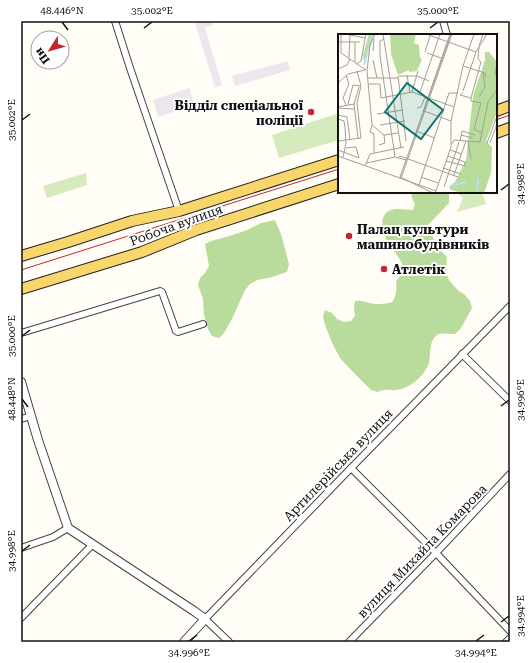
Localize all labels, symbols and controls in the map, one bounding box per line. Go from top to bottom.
text: 48.446°N [40,5,84,16]
text: 35.002°E [131,5,173,16]
text: 35.000°E [417,5,459,16]
north arrow [30,30,70,70]
inset map [338,34,497,193]
text: Пн [32,45,53,66]
place label: Відділ спеціальної поліції [175,98,304,128]
text: 35.002°E [6,99,17,141]
marker: Відділ спеціальної поліції [306,107,316,117]
text: 34.998°E [515,163,526,205]
street label: Робоча вулиця [128,201,224,249]
place label: Палац культури машинобудівників [357,222,489,252]
marker: Палац культури машинобудівників [344,231,354,241]
place label: Атлетік [392,262,445,277]
marker: Атлетік [379,264,389,274]
text: 35.000°E [6,315,17,357]
text: 48.448°N [6,377,17,421]
text: 34.996°E [515,379,526,421]
street label: Артилерійська вулиця [281,406,395,524]
street label: вулиця Михайла Комарова [354,481,490,621]
text: 34.998°E [6,530,17,572]
text: 34.994°E [515,595,526,637]
text: 34.996°E [168,647,210,658]
text: 34.994°E [455,647,497,658]

